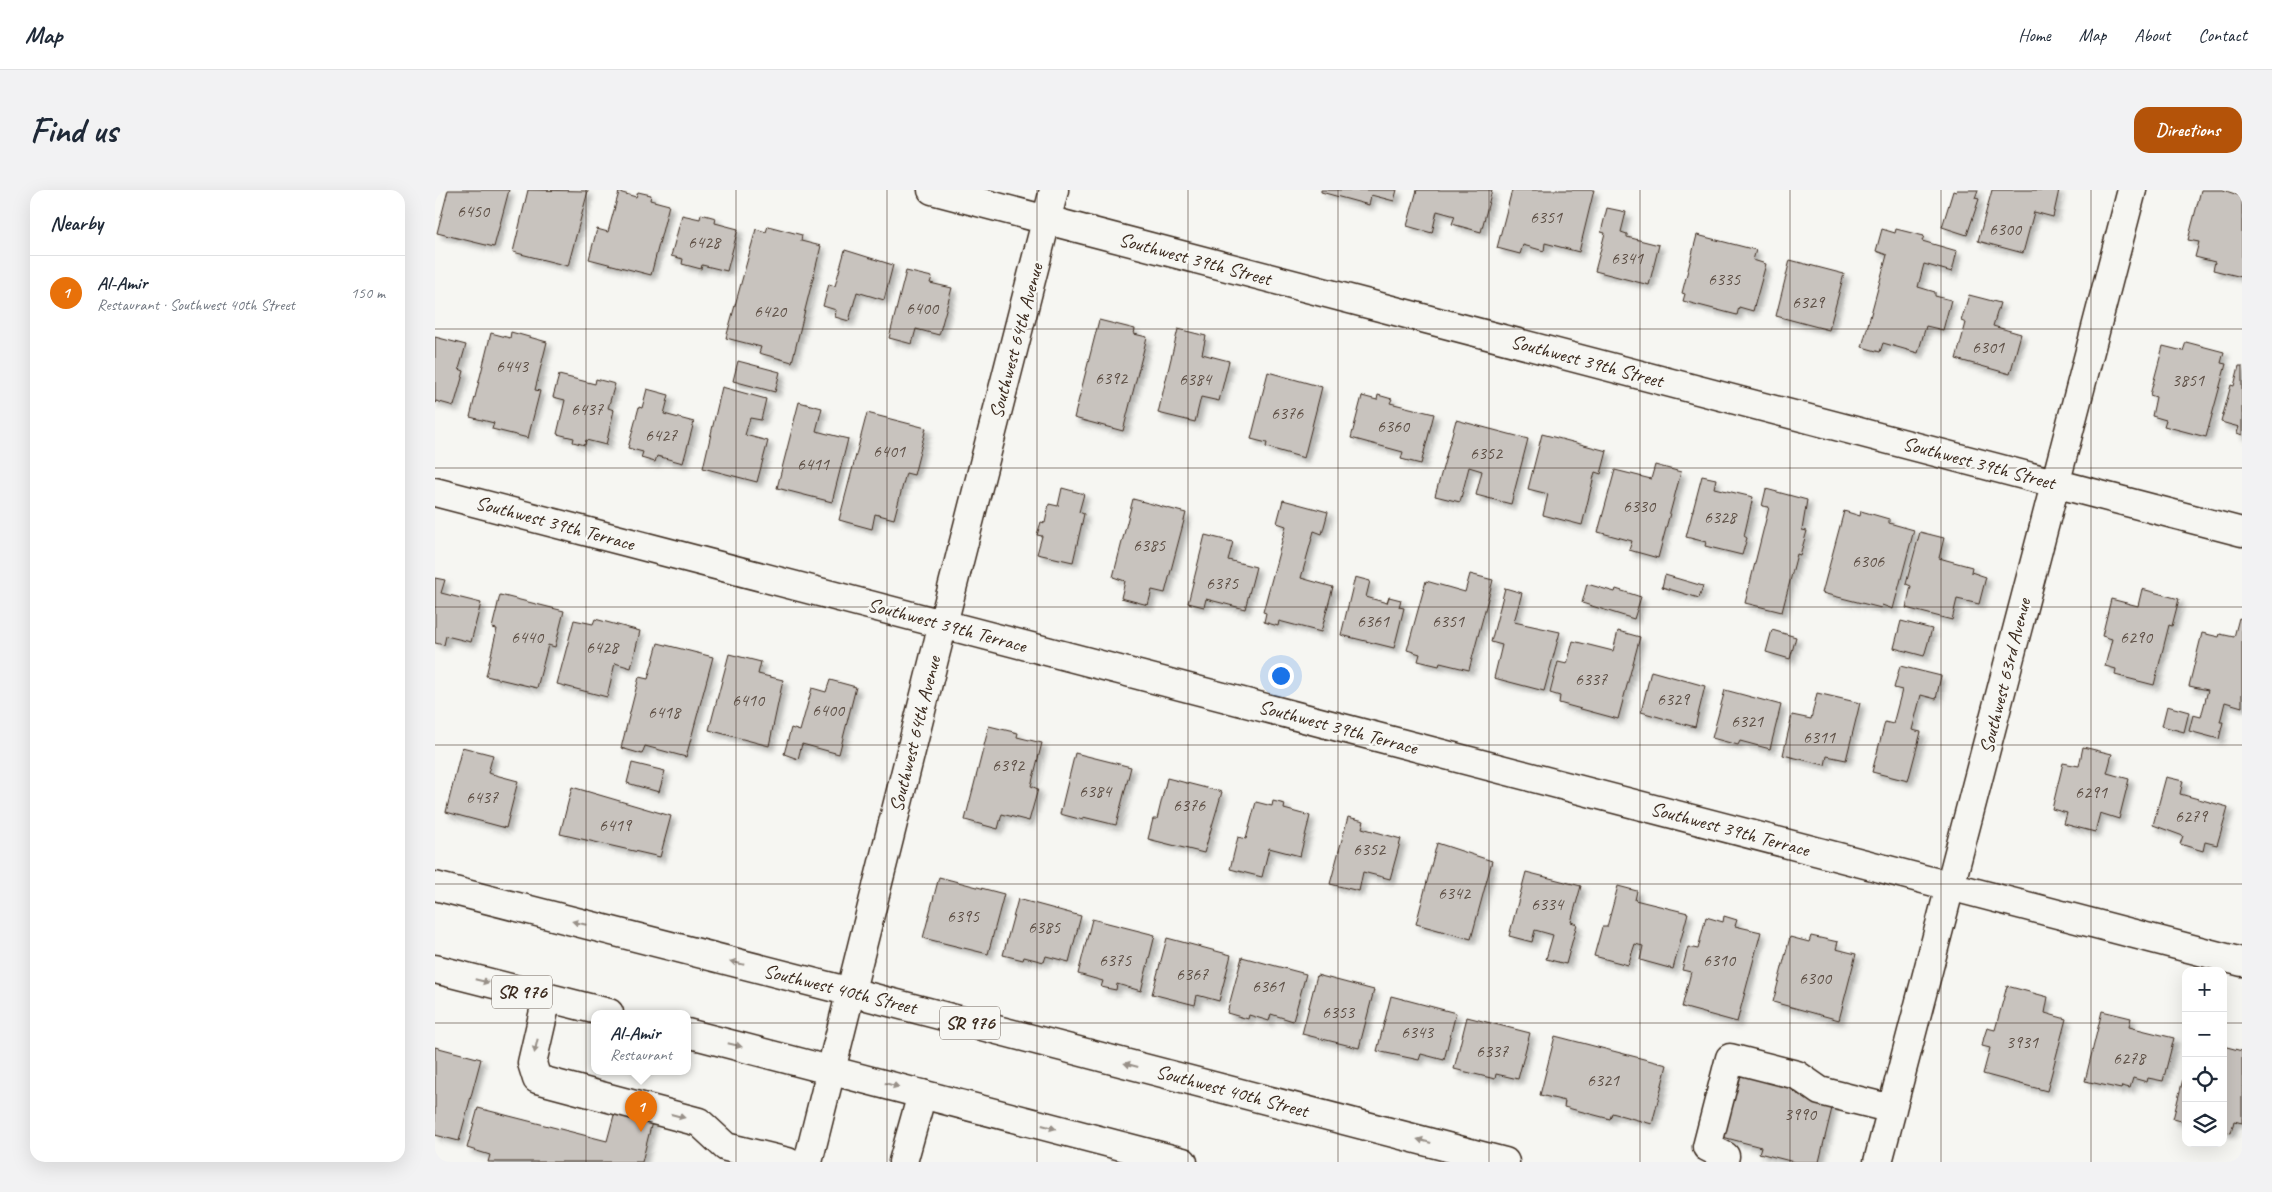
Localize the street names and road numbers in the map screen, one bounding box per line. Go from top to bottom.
street label: Southwest 39th Street [1116,227,1276,292]
street label: Southwest 64th Avenue [983,259,1049,421]
street label: Southwest 39th Street [1508,329,1668,394]
street label: Southwest 39th Street [1900,431,2060,496]
street label: Southwest 39th Terrace [473,490,638,557]
street label: Southwest 39th Terrace [865,592,1030,659]
street label: Southwest 63rd Avenue [1974,595,2037,756]
street label: Southwest 64th Avenue [884,652,947,814]
street label: Southwest 39th Terrace [1256,694,1421,761]
street label: Southwest 39th Terrace [1648,796,1813,863]
street label: Southwest 40th Street [761,958,921,1021]
road number: SR 976 [492,976,552,1009]
road number: SR 976 [940,1006,1000,1040]
street label: Southwest 40th Street [1153,1059,1313,1124]

